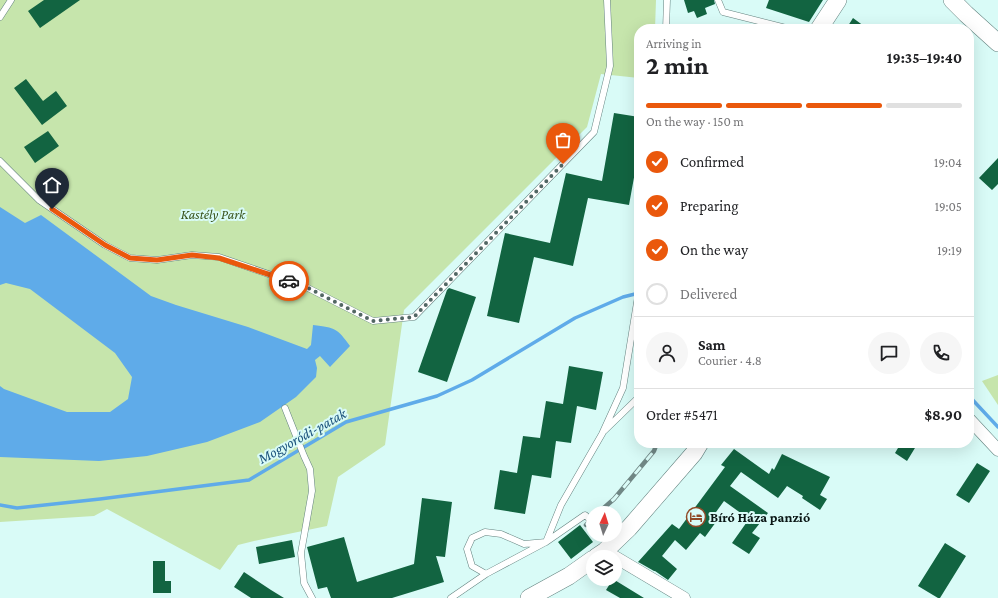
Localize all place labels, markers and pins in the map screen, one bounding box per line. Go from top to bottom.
pin [546,123,580,164]
pin [35,168,69,209]
hotel icon: Bíró Háza panzió [685,506,707,528]
place label: Bíró Háza panzió [710,509,810,525]

